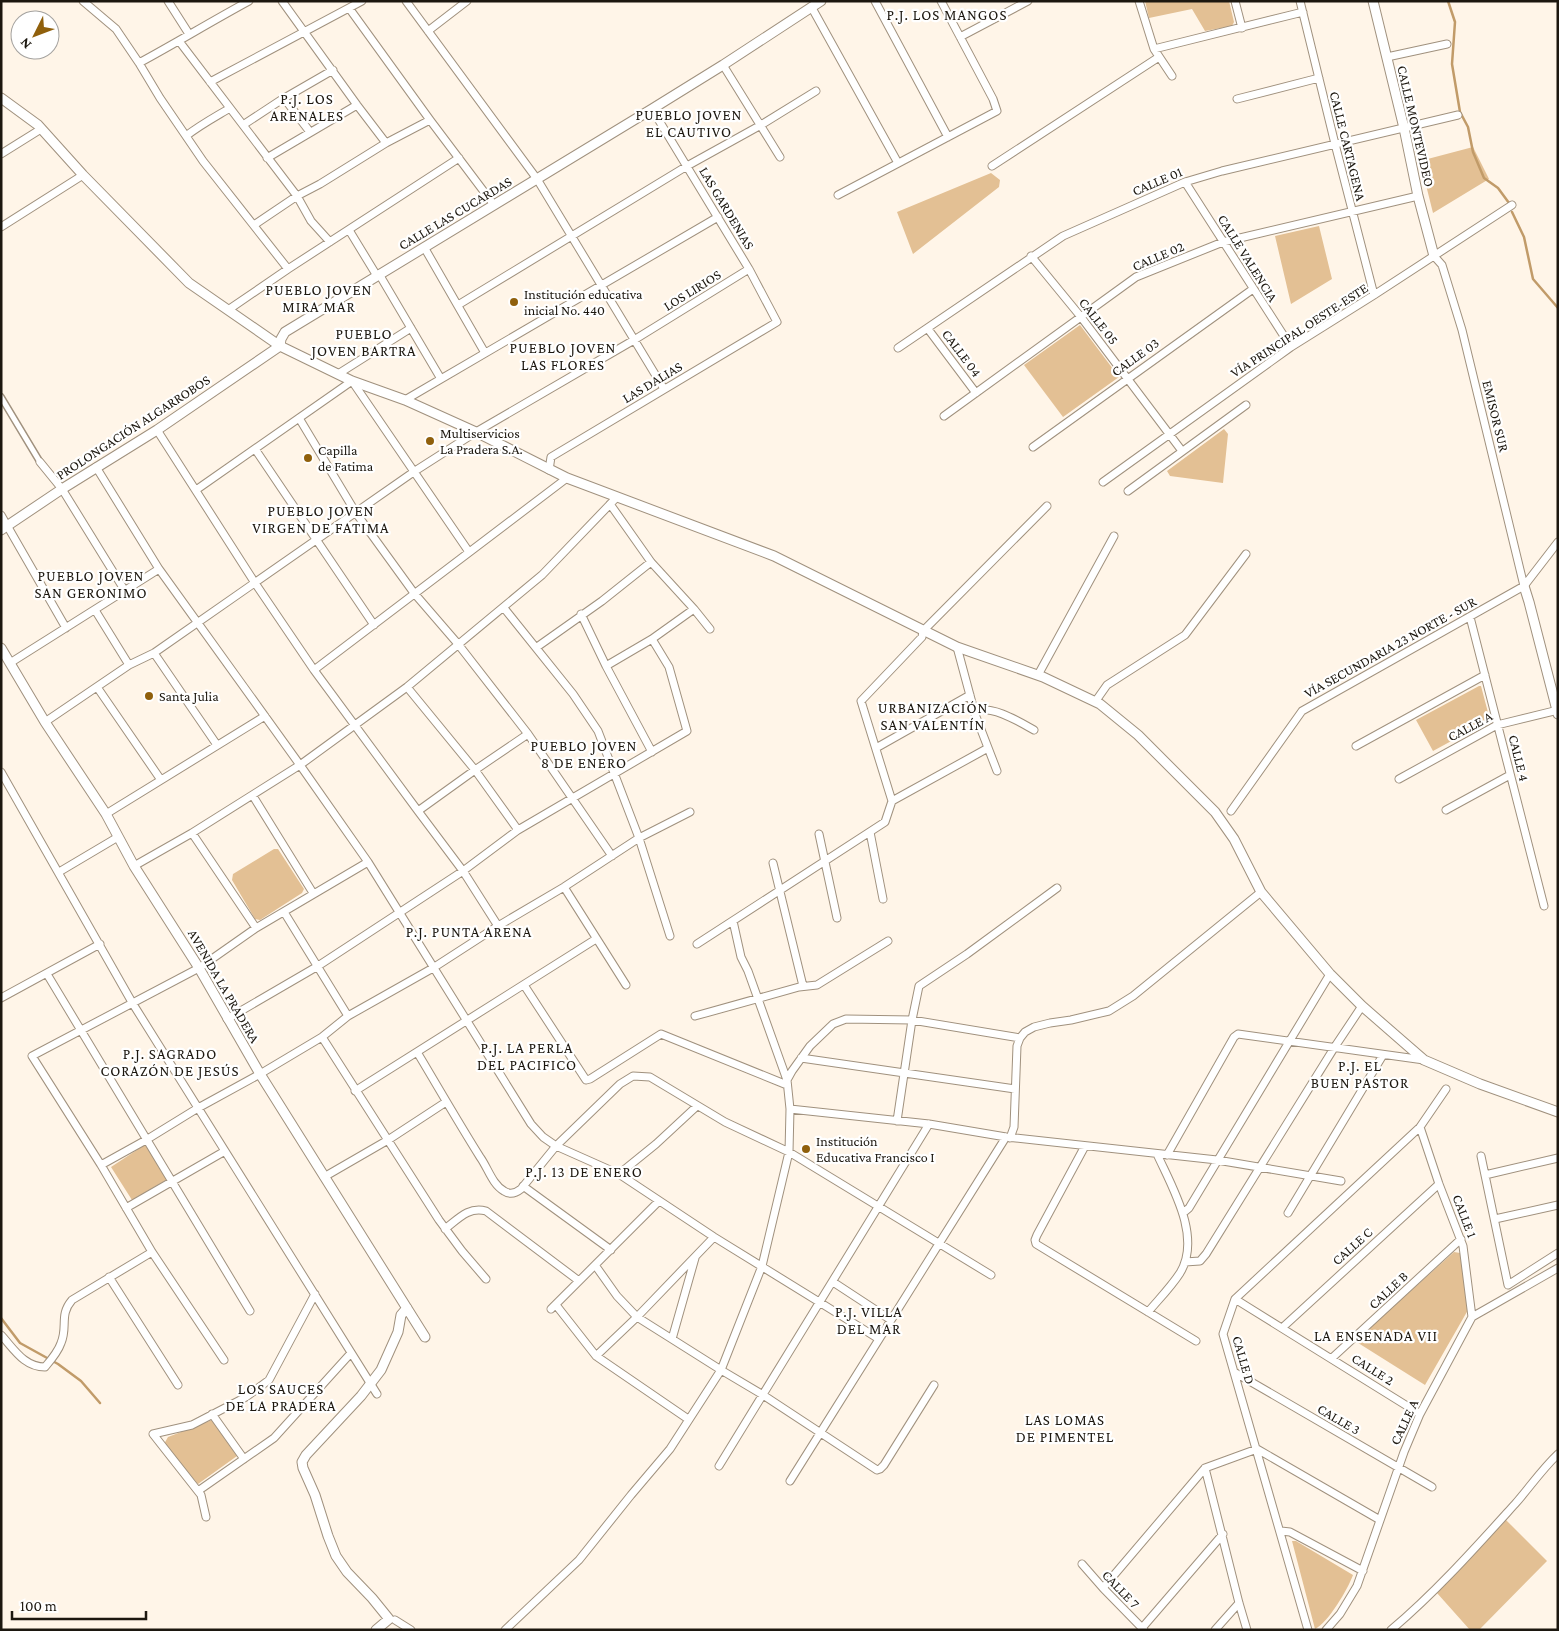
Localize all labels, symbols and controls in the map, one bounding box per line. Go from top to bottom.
district label: P.J. LOS MANGOS [887,7,1007,24]
north arrow [10,10,60,60]
text: N [16,34,34,53]
street label: CALLE MONTEVIDEO [1394,64,1438,188]
street label: CALLE CARTAGENA [1327,90,1369,202]
district label: P.J. LOS ARENALES [270,91,344,124]
district label: PUEBLO JOVEN EL CAUTIVO [636,107,742,140]
street label: CALLE 01 [1130,163,1185,199]
street label: LAS GARDENIAS [696,164,758,253]
street label: CALLE LAS CUCARDAS [396,173,515,253]
street label: CALLE VALENCIA [1215,211,1281,305]
street label: CALLE 02 [1130,238,1187,274]
street label: LOS LIRIOS [660,266,724,314]
street label: VÍA PRINCIPAL OESTE-ESTE [1227,279,1371,380]
district label: PUEBLO JOVEN MIRA MAR [266,282,372,315]
place label: Institución educativa inicial No. 440 [524,286,643,318]
street label: CALLE 05 [1076,294,1122,348]
marker: Institución educativa inicial No. 440 [508,296,520,308]
district label: PUEBLO JOVEN BARTRA [310,326,416,360]
street label: CALLE 04 [939,326,985,380]
street label: CALLE 03 [1108,334,1162,380]
district label: PUEBLO JOVEN LAS FLORES [510,340,616,373]
street label: LAS DALIAS [619,358,685,406]
street label: PROLONGACIÓN ALGARROBOS [53,371,213,483]
street label: EMISOR SUR [1479,379,1513,454]
place label: Multiservicios La Pradera S.A. [440,425,523,457]
marker: Multiservicios La Pradera S.A. [424,435,436,447]
place label: Capilla de Fatima [318,442,374,474]
marker: Capilla de Fatima [302,452,314,464]
district label: PUEBLO JOVEN VIRGEN DE FATIMA [252,503,390,536]
district label: PUEBLO JOVEN SAN GERONIMO [35,568,148,601]
street label: VÍA SECUNDARIA 23 NORTE - SUR [1301,593,1479,701]
place label: Santa Julia [159,688,219,704]
marker: Santa Julia [143,690,155,702]
district label: URBANIZACIÓN SAN VALENTÍN [878,700,988,733]
street label: CALLE A [1445,708,1495,744]
street label: CALLE 4 [1505,733,1533,783]
district label: PUEBLO JOVEN 8 DE ENERO [531,738,637,771]
district label: P.J. PUNTA ARENA [406,924,532,941]
street label: AVENIDA LA PRADERA [185,926,263,1046]
district label: P.J. LA PERLA DEL PACIFICO [477,1040,577,1073]
district label: P.J. SAGRADO CORAZÓN DE JESÚS [101,1046,239,1080]
district label: P.J. EL BUEN PASTOR [1311,1058,1409,1091]
place label: Institución Educativa Francisco I [816,1133,935,1165]
marker: Institución Educativa Francisco I [800,1143,812,1155]
district label: P.J. 13 DE ENERO [525,1164,643,1181]
street label: CALLE 1 [1449,1192,1481,1240]
street label: CALLE C [1329,1224,1375,1268]
street label: CALLE B [1365,1268,1411,1312]
district label: P.J. VILLA DEL MAR [835,1304,903,1337]
district label: LA ENSENADA VII [1314,1328,1438,1344]
street label: CALLE D [1229,1334,1259,1386]
street label: CALLE 2 [1349,1350,1397,1388]
district label: LOS SAUCES DE LA PRADERA [225,1381,337,1414]
street label: CALLE A [1387,1397,1421,1447]
street label: CALLE 3 [1315,1400,1363,1438]
district label: LAS LOMAS DE PIMENTEL [1016,1412,1114,1445]
street label: CALLE 7 [1099,1567,1143,1612]
scale bar [12,1588,146,1620]
text: 100 m [20,1598,57,1614]

